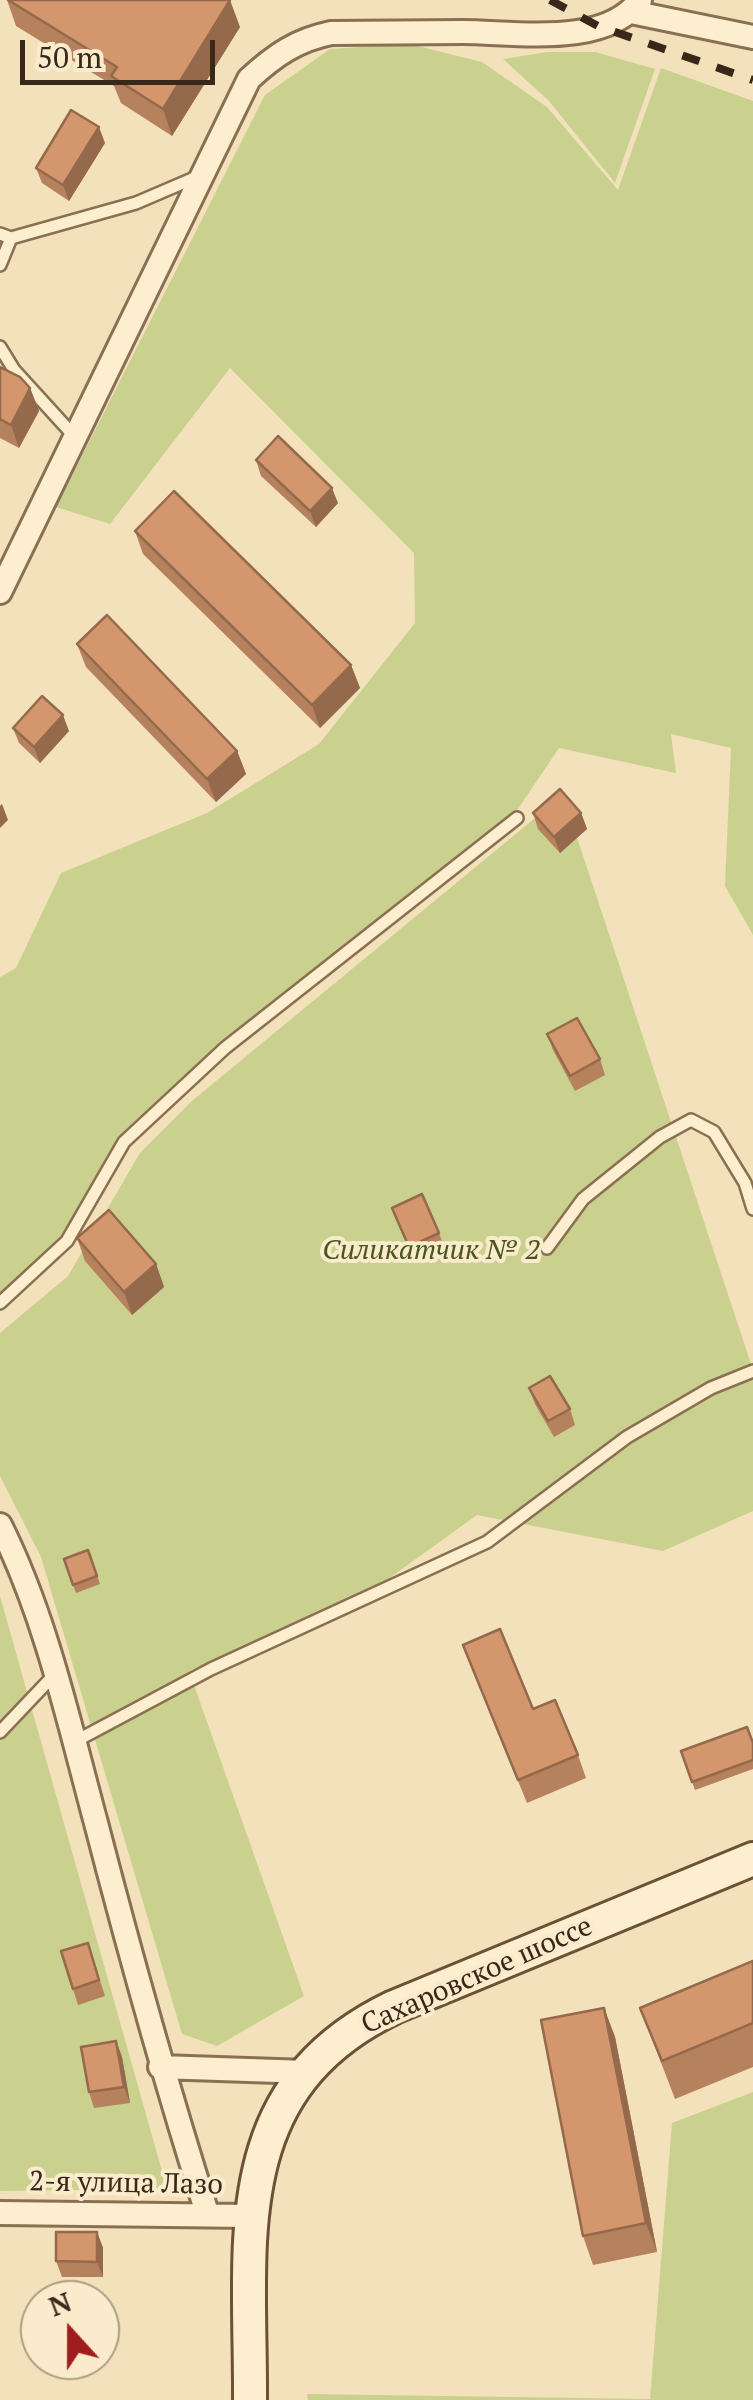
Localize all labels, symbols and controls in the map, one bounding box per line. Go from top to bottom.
scale bar [25,20,220,82]
text: 50 m [37,37,102,77]
park label: Силикатчик № 2 [322,1234,540,1268]
street label: Сахаровское шоссе [356,1910,598,2042]
street label: 2-я улица Лазо [29,2166,223,2202]
north arrow [20,2280,120,2380]
text: N [43,2282,76,2324]

